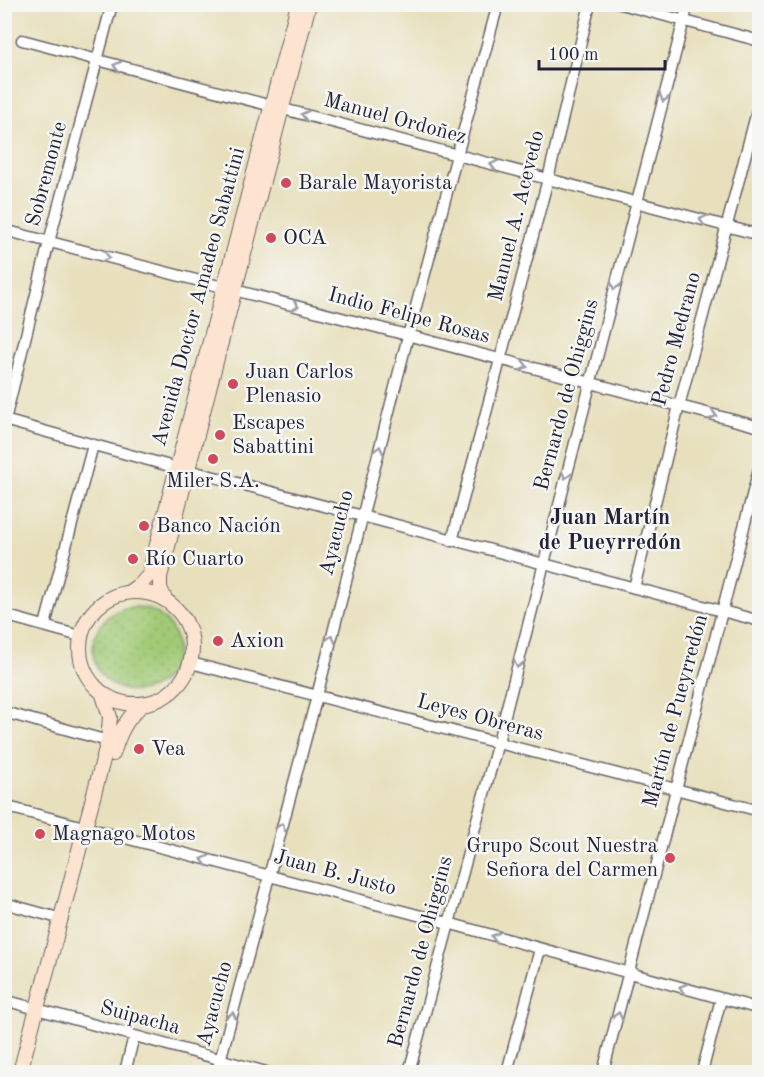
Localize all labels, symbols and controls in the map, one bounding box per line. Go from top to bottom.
scale bar [539,33,665,71]
text: 100 m [548,46,599,64]
one-way arrow [112,60,122,73]
street label: Manuel Ordoñez [321,90,469,148]
one-way arrow [659,92,672,102]
one-way arrow [301,110,311,123]
street label: Sobremonte [23,119,71,229]
street label: Manuel A. Acevedo [486,128,548,304]
street label: Avenida Doctor Amadeo Sabattini [149,145,249,449]
one-way arrow [489,159,499,172]
place label: Barale Mayorista [298,173,452,194]
marker: Barale Mayorista [279,176,293,190]
one-way arrow [698,214,708,227]
place label: OCA [283,228,327,249]
marker: OCA [264,231,278,245]
one-way arrow [101,249,111,262]
street label: Pedro Medrano [649,270,705,408]
one-way arrow [610,281,623,291]
street label: Indio Felipe Rosas [326,284,492,348]
street label: Bernardo de Ohiggins [531,297,603,493]
one-way arrow [289,299,299,311]
one-way arrow [519,358,529,371]
place label: Juan Carlos Plenasio [245,362,353,407]
marker: Juan Carlos Plenasio [226,377,240,391]
one-way arrow [707,407,717,420]
place label: Escapes Sabattini [232,413,314,458]
marker: Escapes Sabattini [213,428,227,442]
one-way arrow [371,445,384,455]
marker: Miler S.A. [206,452,220,466]
one-way arrow [561,469,573,480]
place label: Miler S.A. [166,471,260,492]
street label: Ayacucho [316,488,358,578]
district label: Juan Martín de Pueyrredón [539,507,681,554]
place label: Banco Nación [156,516,281,537]
marker: Banco Nación [137,519,151,533]
place label: Río Cuarto [145,549,244,570]
marker: Río Cuarto [126,552,140,566]
street label: Martín de Pueyrredón [640,612,712,810]
place label: Axion [230,631,284,652]
marker: Axion [211,634,225,648]
one-way arrow [324,634,336,645]
one-way arrow [512,659,525,669]
street label: Leyes Obreras [414,691,546,745]
place label: Vea [151,739,185,760]
marker: Vea [132,742,146,756]
one-way arrow [274,822,286,833]
place label: Magnago Motos [52,824,196,845]
marker: Magnago Motos [33,827,47,841]
place label: Grupo Scout Nuestra Señora del Carmen [466,836,658,881]
street label: Juan B. Justo [272,847,398,899]
marker: Grupo Scout Nuestra Señora del Carmen [663,851,677,865]
one-way arrow [200,854,210,867]
street label: Bernardo de Ohiggins [385,854,457,1050]
one-way arrow [490,931,500,944]
street label: Ayacucho [194,959,236,1049]
one-way arrow [678,983,689,995]
street label: Suipacha [98,997,182,1039]
one-way arrow [224,1011,237,1021]
one-way arrow [611,1011,624,1021]

